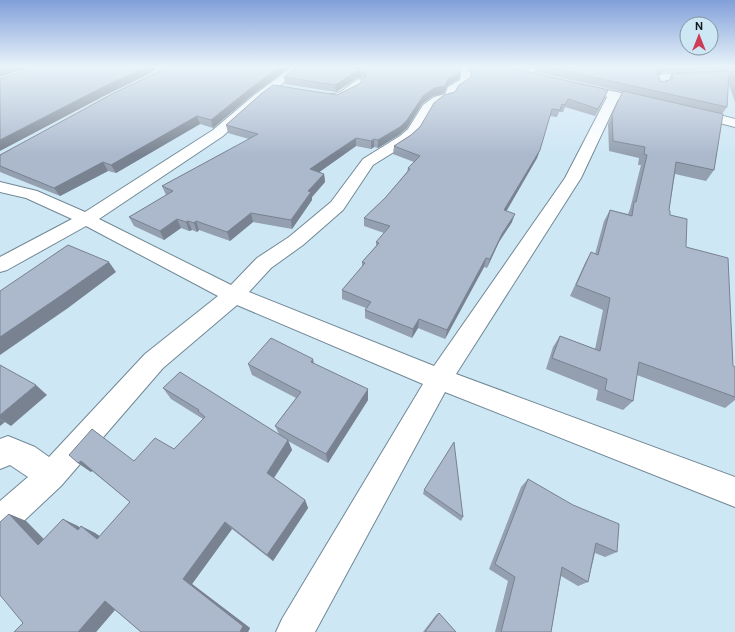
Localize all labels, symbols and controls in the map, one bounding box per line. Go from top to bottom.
north arrow [679,16,719,56]
text: N [695,19,703,33]

